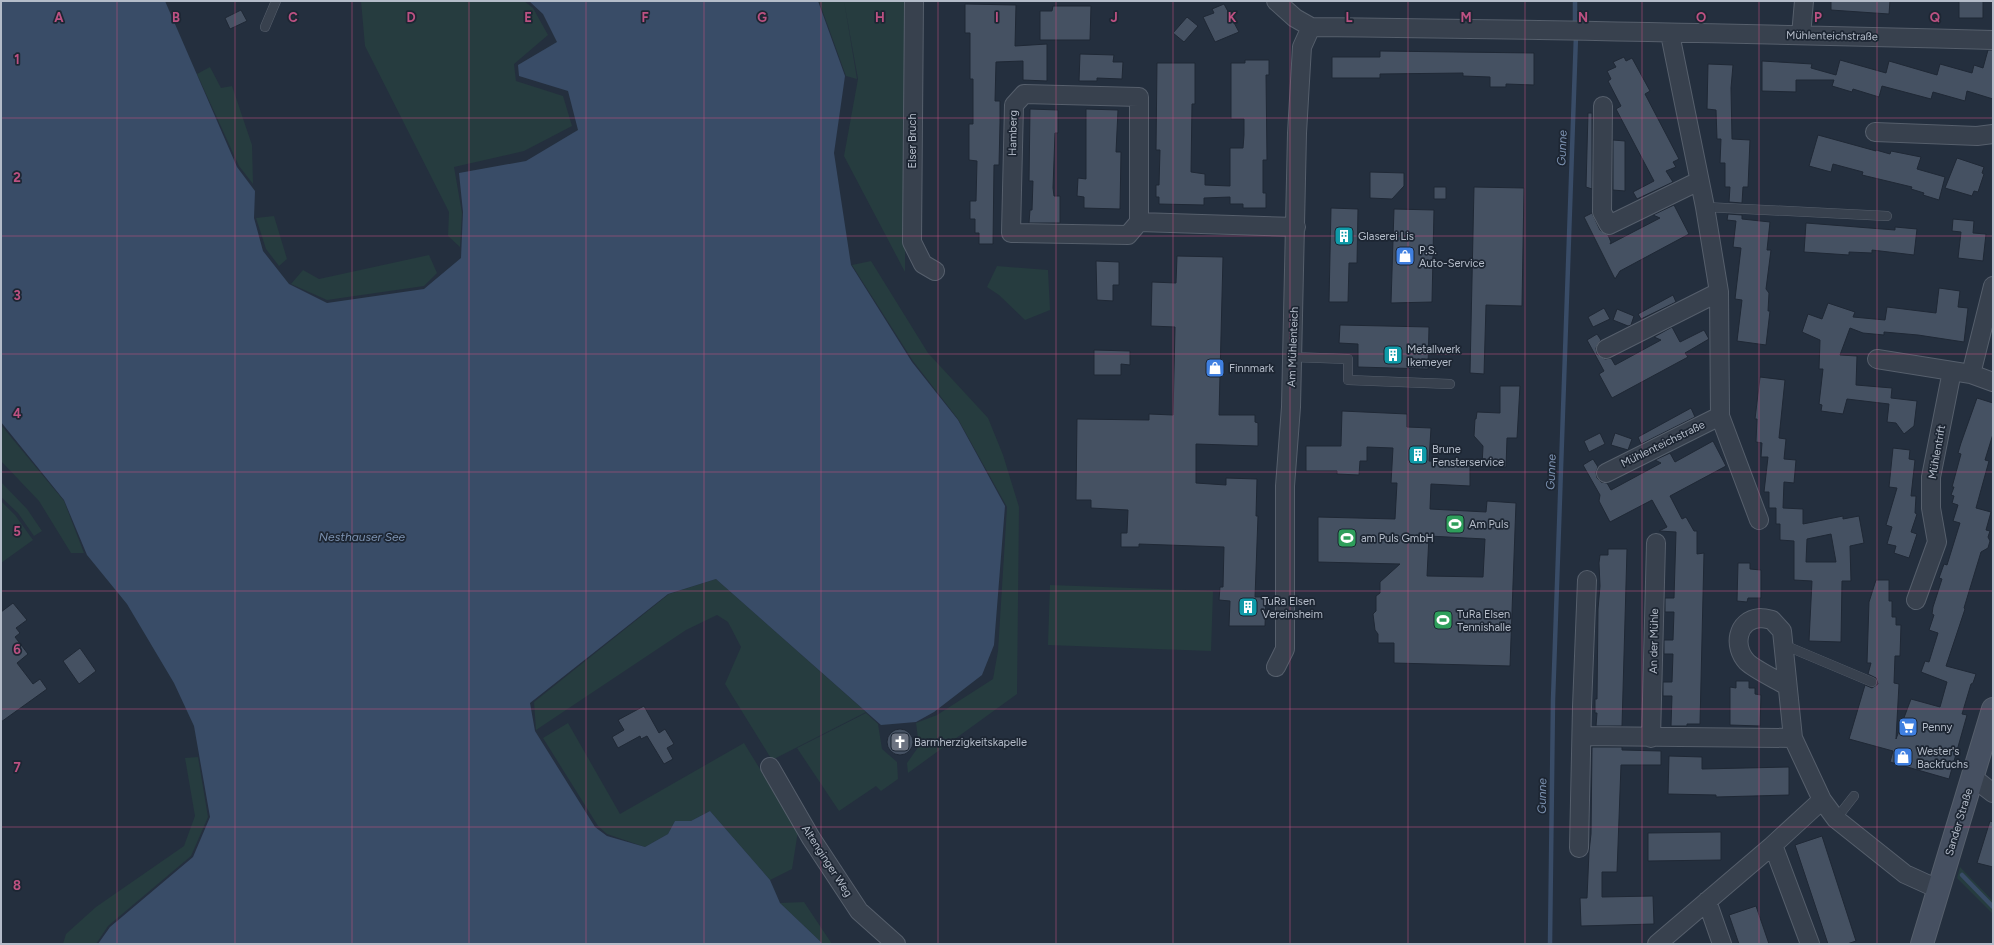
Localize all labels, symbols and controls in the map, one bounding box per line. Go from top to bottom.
text: A [54,10,64,25]
text: B [172,10,180,25]
text: C [288,10,298,25]
text: D [406,10,416,25]
text: E [524,10,532,25]
text: F [641,10,649,25]
text: G [757,10,767,25]
text: H [875,10,885,25]
text: I [995,10,999,25]
text: J [1110,10,1118,25]
text: K [1228,10,1237,25]
text: L [1346,10,1353,25]
text: M [1460,10,1472,25]
text: N [1578,10,1588,25]
text: O [1696,10,1706,25]
text: P [1814,10,1822,25]
text: Q [1930,10,1940,25]
street label: Mühlenteichstraße [1786,29,1878,43]
text: 1 [14,52,20,67]
street label: Hamberg [1006,110,1020,156]
street label: Elser Bruch [906,113,919,169]
water label: Gunne [1554,129,1570,166]
text: 2 [13,170,21,185]
building icon: Glaserei Lis [1333,225,1355,247]
place label: Glaserei Lis [1358,230,1414,243]
place label: P.S. Auto-Service [1419,244,1484,270]
shop icon: P.S. Auto-Service [1394,245,1416,267]
text: 3 [13,288,21,303]
street label: Am Mühlenteich [1285,307,1301,387]
place label: Metallwerk Ikemeyer [1407,343,1461,369]
building icon: Metallwerk Ikemeyer [1382,344,1404,366]
shop icon: Finnmark [1204,357,1226,379]
place label: Finnmark [1229,362,1274,375]
text: 4 [13,406,21,421]
street label: Mühlenteichstraße [1619,418,1707,470]
street label: Mühlentrift [1926,424,1948,480]
place label: Brune Fensterservice [1432,443,1504,469]
building icon: Brune Fensterservice [1407,444,1429,466]
water label: Gunne [1543,453,1559,490]
sports icon: Am Puls [1444,513,1466,535]
place label: Am Puls [1469,518,1509,531]
text: 5 [13,524,21,539]
sports icon: am Puls GmbH [1336,527,1358,549]
water label: Nesthauser See [319,530,406,544]
place label: am Puls GmbH [1361,532,1434,545]
place label: TuRa Elsen Vereinsheim [1262,595,1323,621]
building icon: TuRa Elsen Vereinsheim [1237,596,1259,618]
place label: TuRa Elsen Tennishalle [1457,608,1511,634]
street label: An der Mühle [1647,608,1661,674]
sports icon: TuRa Elsen Tennishalle [1432,609,1454,631]
text: 6 [13,642,21,657]
supermarket icon: Penny [1897,716,1919,738]
place label: Penny [1922,721,1952,734]
church icon: Barmherzigkeitskapelle [889,731,911,753]
place label: Barmherzigkeitskapelle [914,736,1027,749]
place label: Wester's Backfuchs [1917,745,1968,771]
shop icon: Wester's Backfuchs [1892,746,1914,768]
text: 7 [13,760,21,775]
water label: Gunne [1535,778,1549,814]
street label: Sander Straße [1943,787,1975,857]
street label: Altenginger Weg [799,823,855,899]
text: 8 [13,878,21,893]

